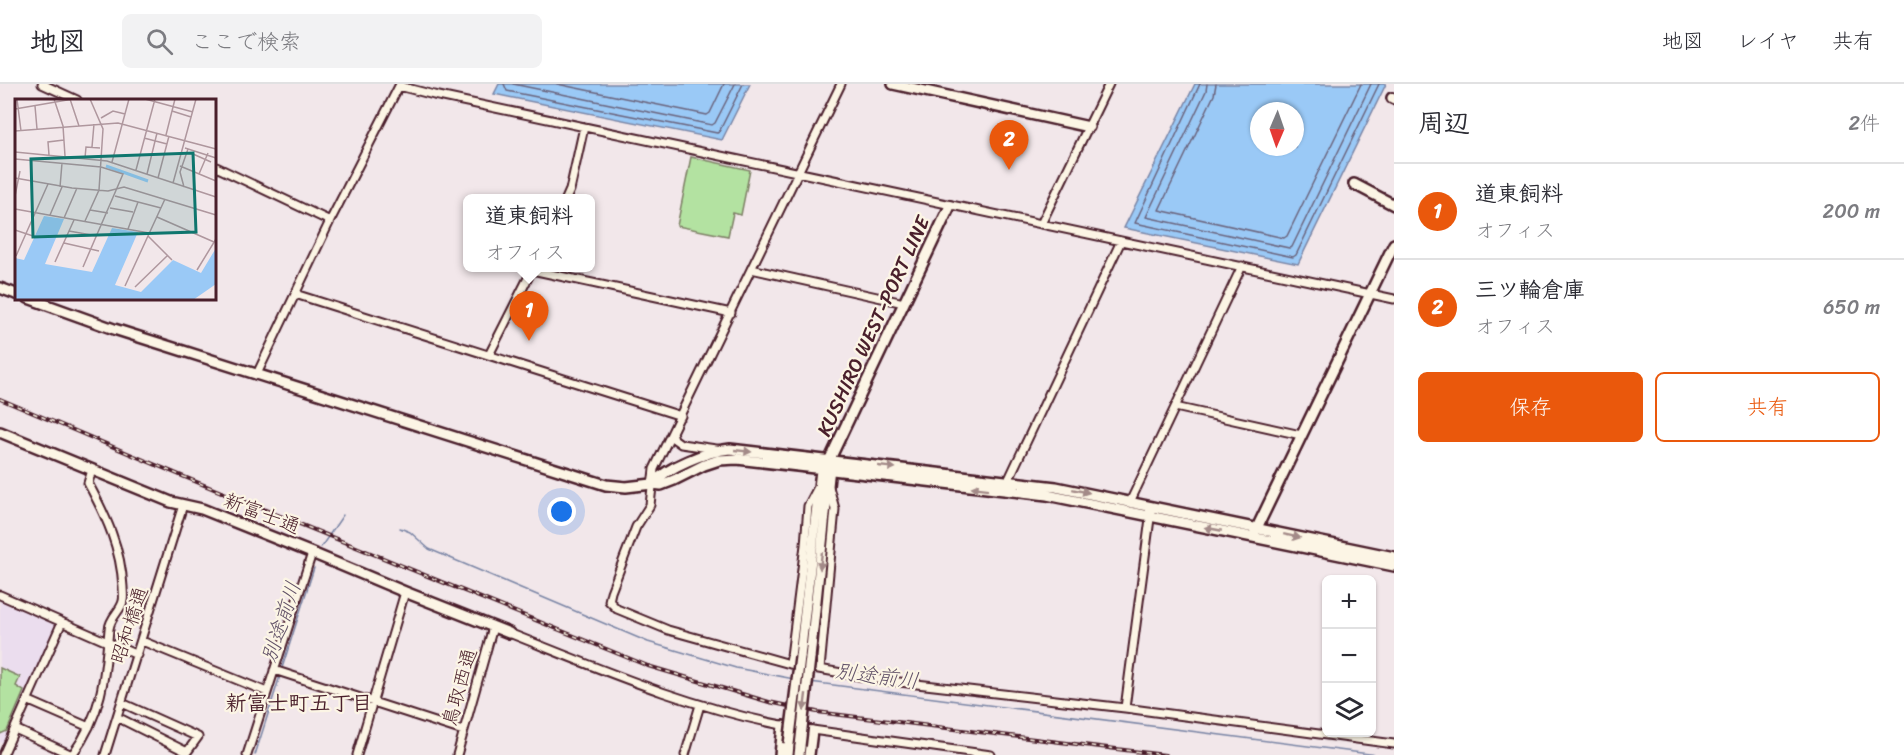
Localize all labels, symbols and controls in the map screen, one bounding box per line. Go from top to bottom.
search box [122,14,542,68]
text: 地図 [30,17,86,66]
text: ここで検索 [191,22,301,61]
text: 地図 [1662,22,1704,60]
text: レイヤ [1737,22,1799,60]
text: 共有 [1832,22,1874,60]
icon: search [143,25,176,58]
inset map [15,99,216,300]
text: 周辺 [1418,100,1470,146]
north arrow [1250,102,1304,156]
text: 2件 [1848,106,1880,141]
pin: 2 [990,120,1028,170]
text: 道東飼料 [1475,174,1563,213]
popup [463,194,595,272]
text: 1 [1433,194,1442,229]
text: 200 m [1823,194,1880,229]
text: 道東飼料 [485,196,573,235]
street label: KUSHIRO WEST-PORT LINE [807,208,941,442]
text: オフィス [1475,213,1555,248]
text: オフィス [485,235,565,270]
text: 三ツ輪倉庫 [1475,270,1585,309]
text: 2 [1432,290,1443,325]
text: 650 m [1823,290,1880,325]
pin: 1 [510,292,548,341]
text: オフィス [1475,309,1555,344]
button: 保存 [1418,372,1643,442]
button: 共有 [1655,372,1880,442]
one-way arrow [734,446,753,456]
one-way arrow [878,462,897,472]
street label: 新富士通 [218,483,305,544]
one-way arrow [971,483,990,492]
one-way arrow [1071,487,1090,497]
your location [547,497,576,526]
one-way arrow [1204,524,1223,533]
one-way arrow [1283,532,1302,541]
one-way arrow [816,552,826,571]
map controls [1322,575,1376,737]
button: + [1322,575,1376,629]
water label: 別途前川 [250,576,312,668]
street label: 昭和橋通 [100,582,158,669]
button: − [1322,629,1376,683]
street label: 鳥取西通 [432,644,487,730]
water label: 別途前川 [833,652,921,700]
button: layers [1322,683,1376,737]
district label: 新富士町五丁目 [226,684,373,722]
one-way arrow [800,693,810,712]

